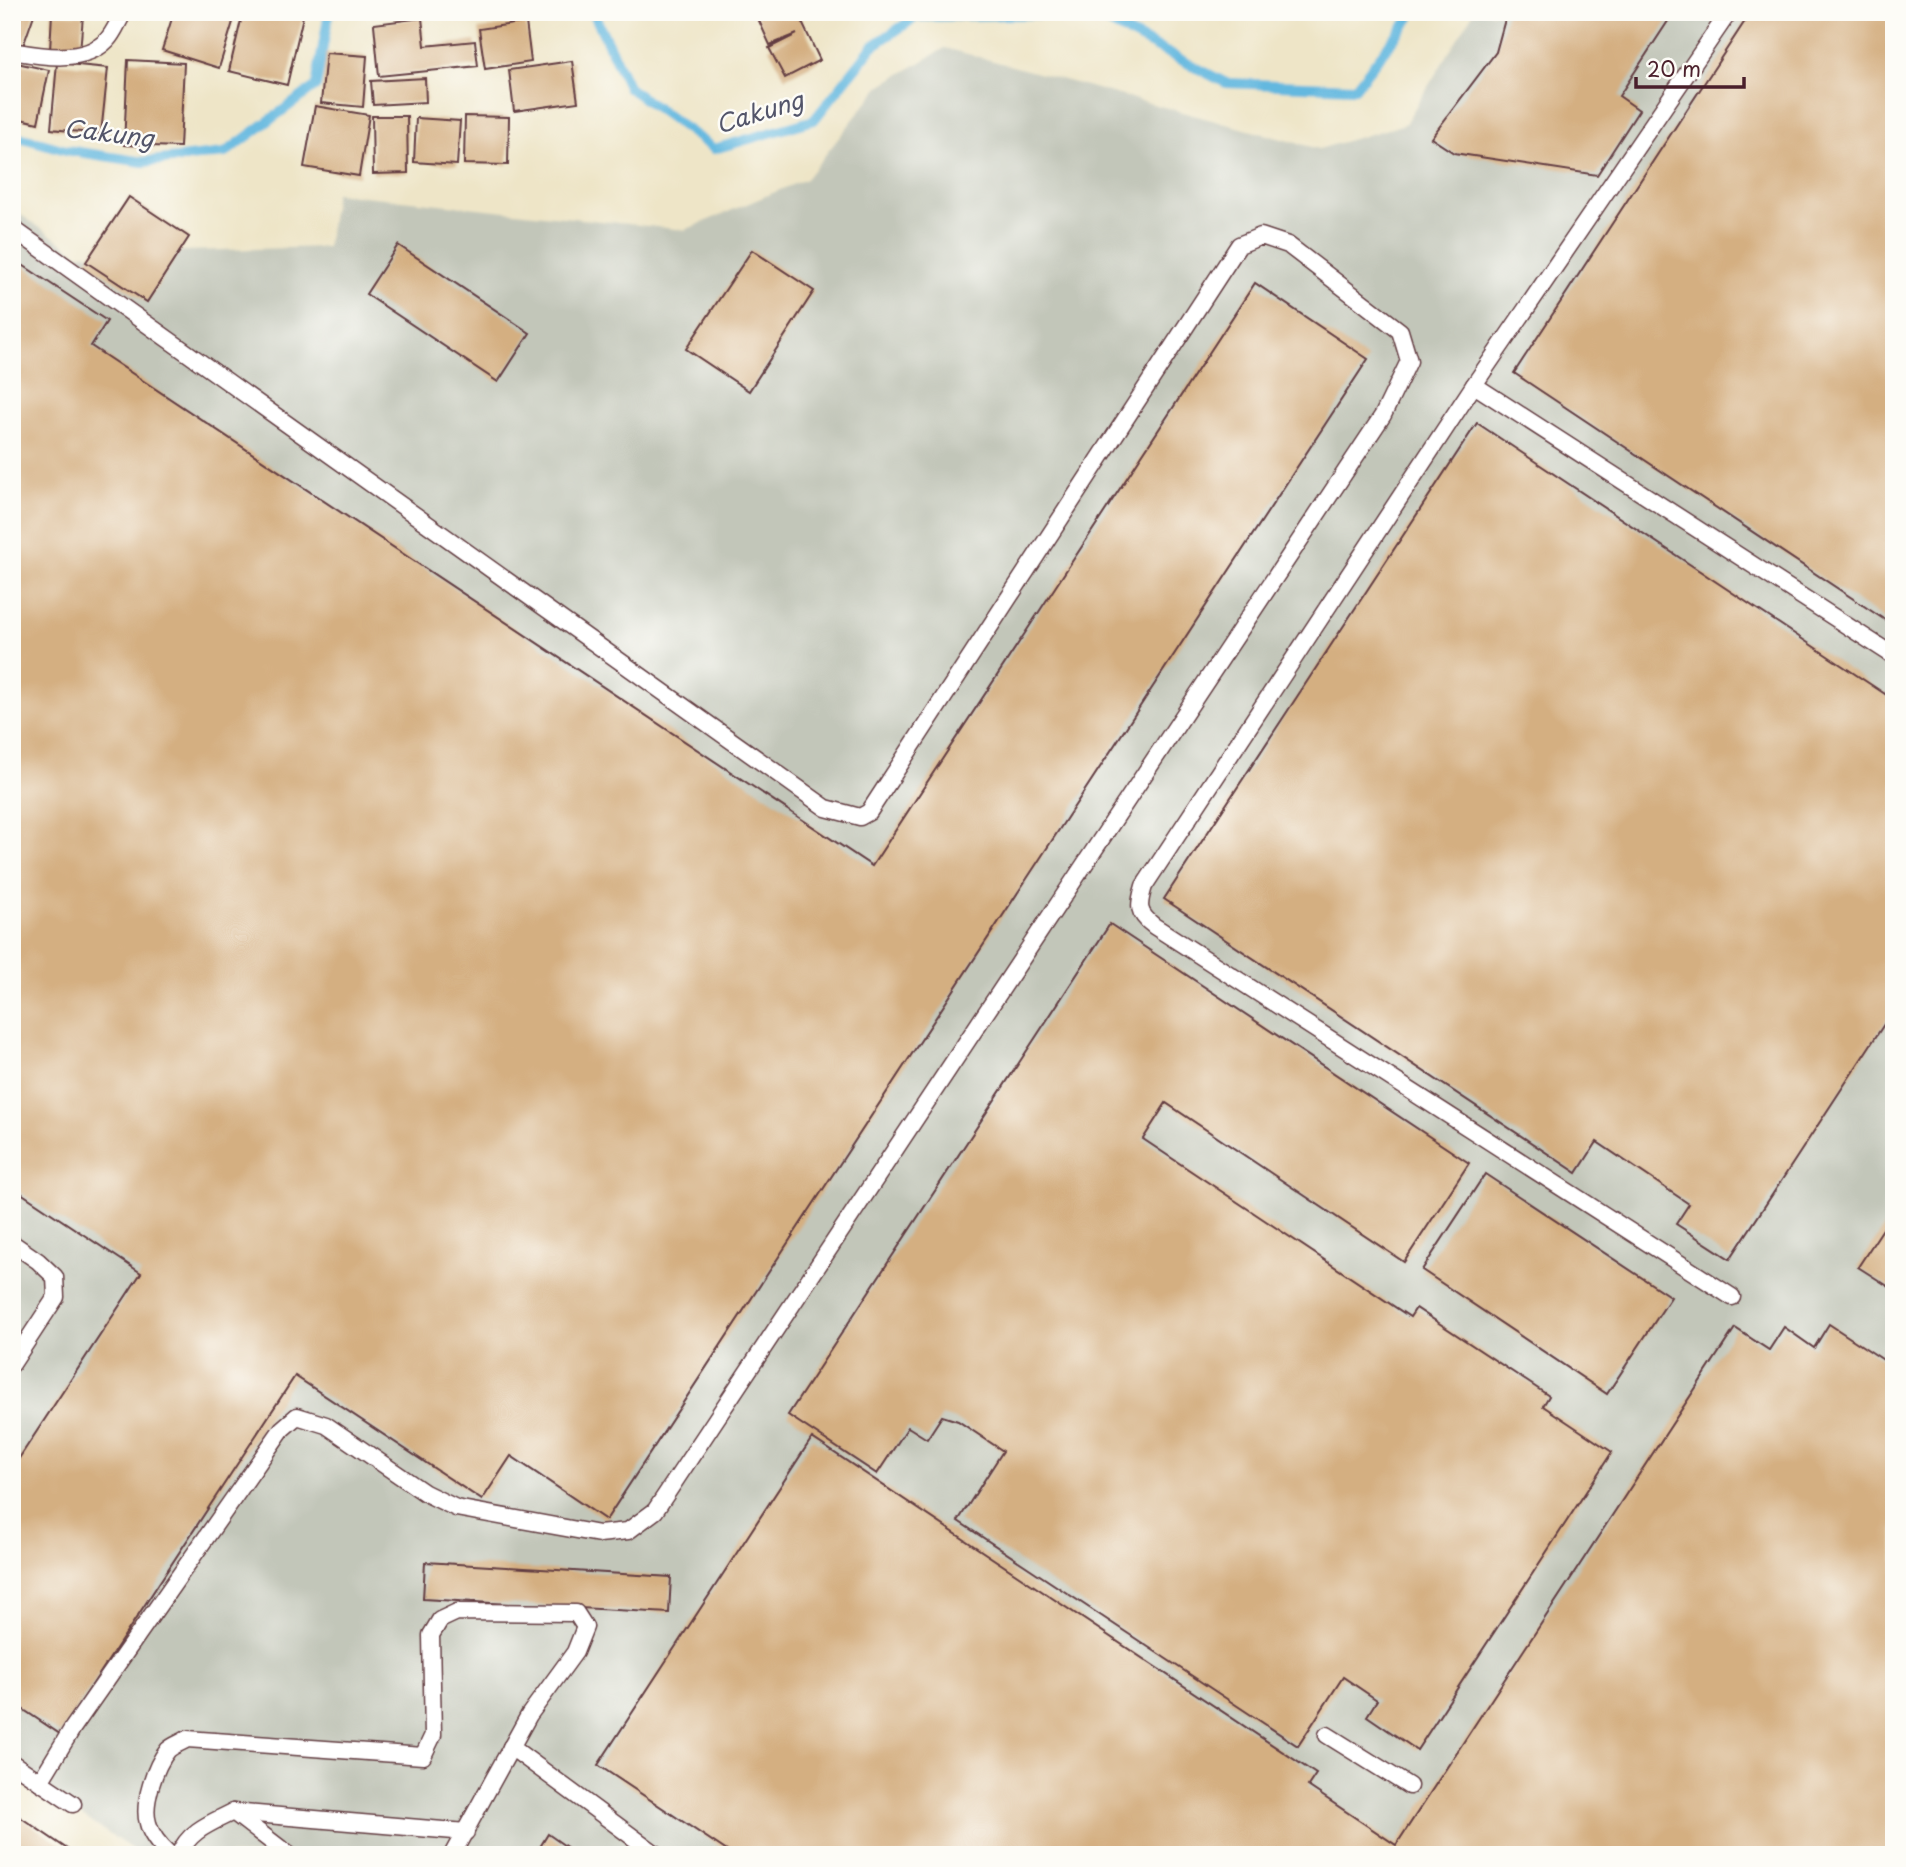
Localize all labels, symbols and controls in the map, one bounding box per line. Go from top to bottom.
scale bar [1636,46,1745,90]
text: 20 m [1647,52,1701,84]
water label: Cakung [711,80,809,141]
water label: Cakung [62,109,158,156]

